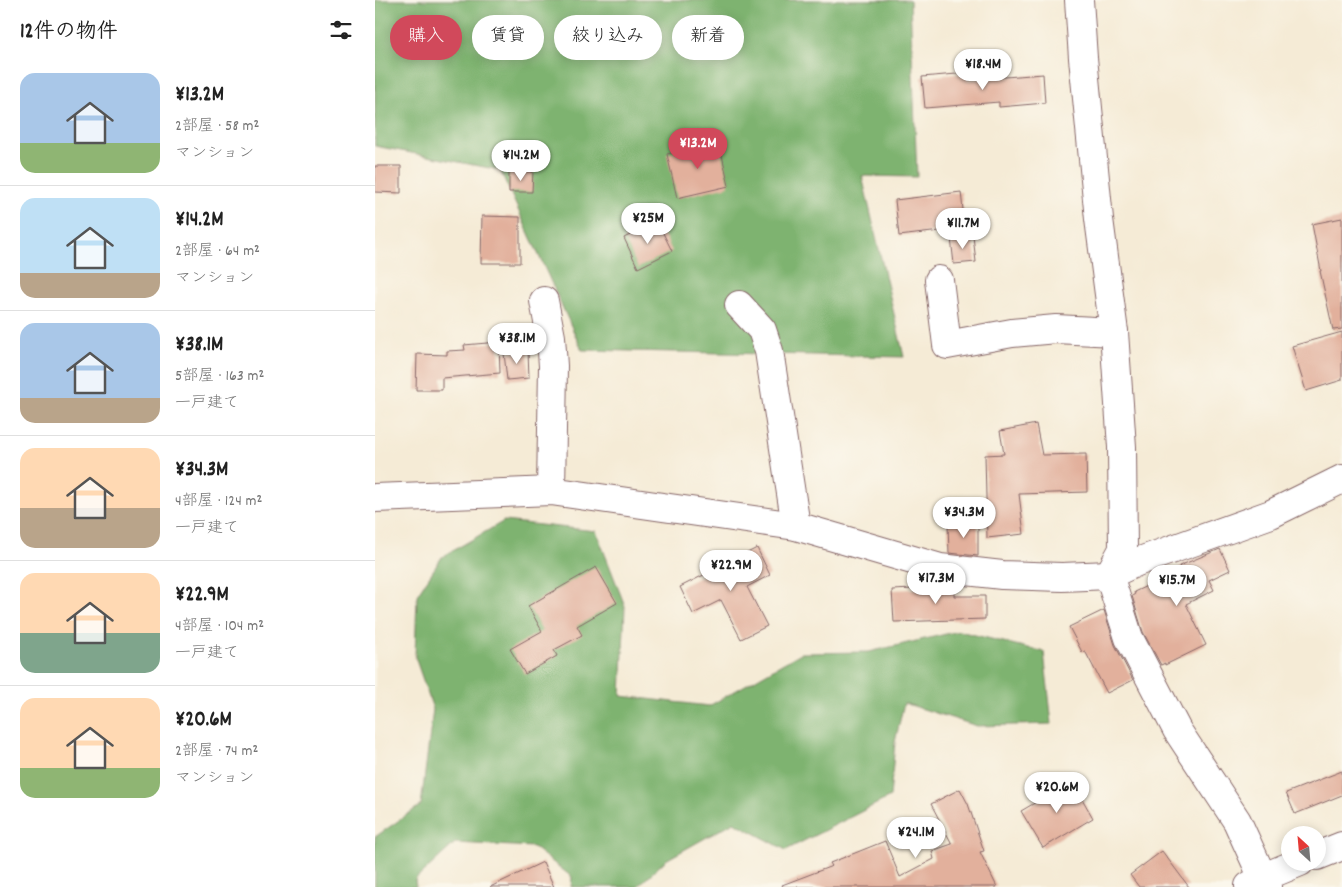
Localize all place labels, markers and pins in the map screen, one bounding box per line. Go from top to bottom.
pin: ¥18.4M [942,48,1024,91]
pin: ¥13.2M [657,128,739,170]
pin: ¥14.2M [480,140,562,182]
pin: ¥25M [618,202,678,245]
pin: ¥11.7M [922,208,1004,250]
pin: ¥38.1M [476,322,558,365]
pin: ¥34.3M [923,496,1005,539]
pin: ¥22.9M [690,550,772,592]
pin: ¥17.3M [895,562,977,605]
pin: ¥15.7M [1136,564,1218,607]
pin: ¥20.6M [1016,772,1098,814]
pin: ¥24.1M [875,816,957,859]

